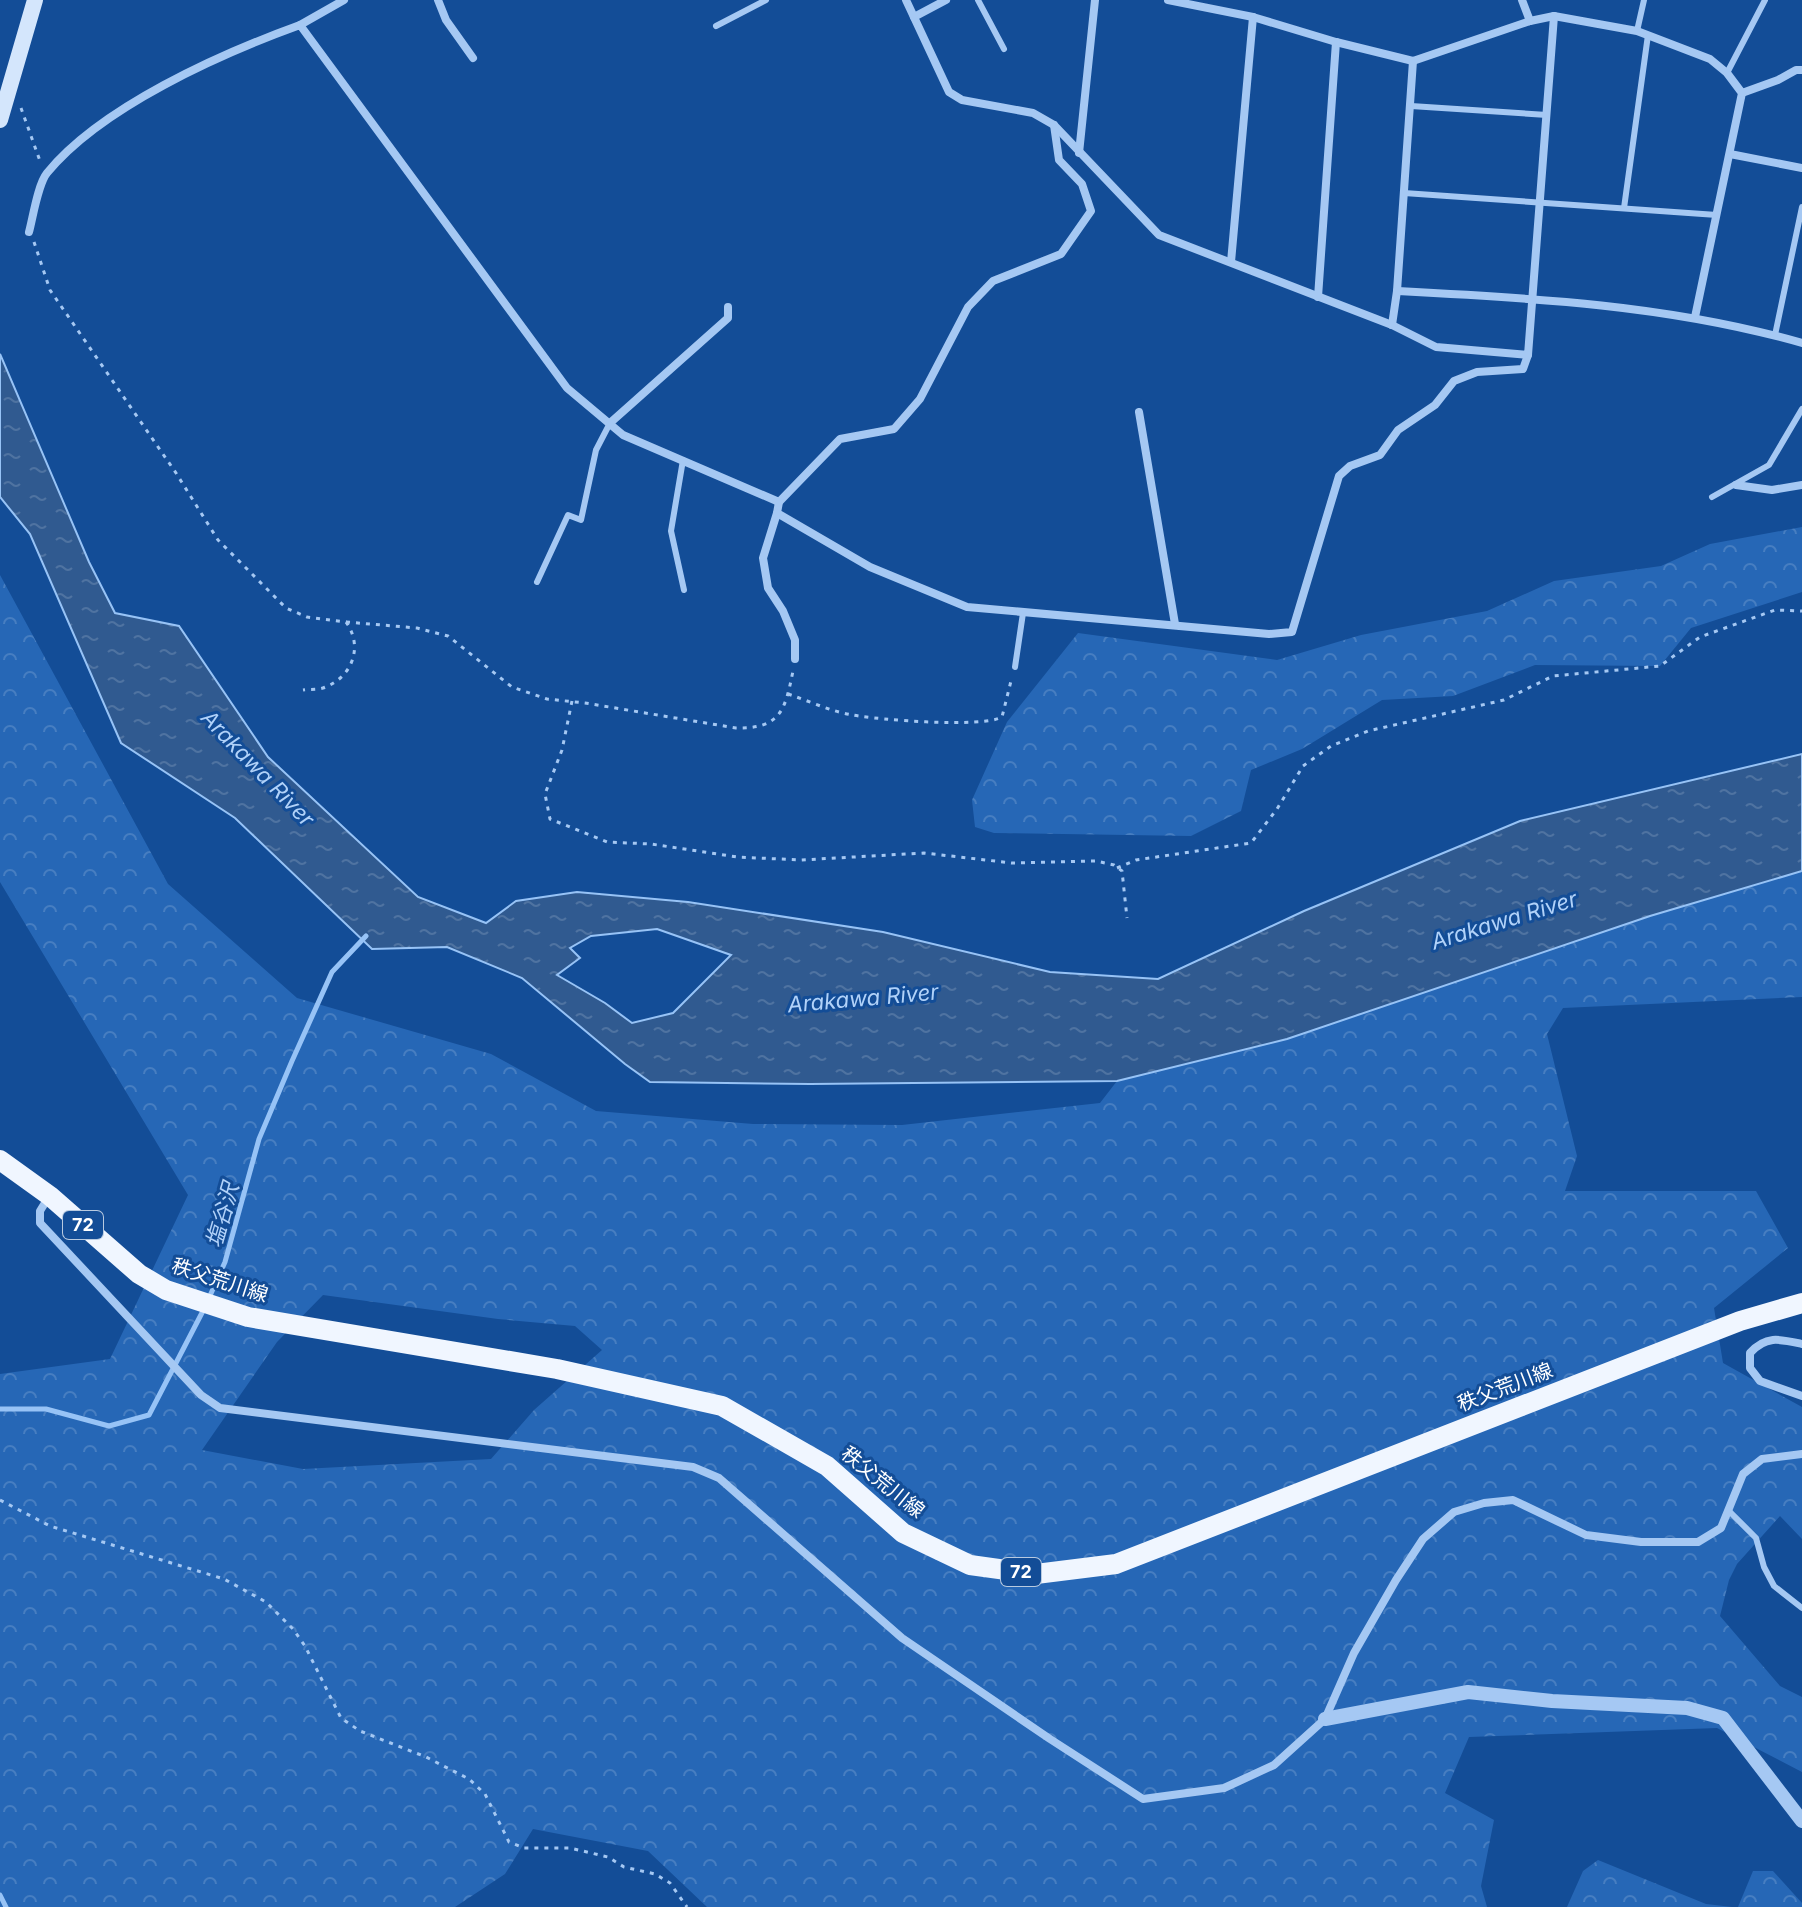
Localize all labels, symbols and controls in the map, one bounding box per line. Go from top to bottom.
water label: Arakawa River [195,704,320,832]
water label: Arakawa River [1427,885,1581,955]
water label: Arakawa River [785,978,940,1018]
water label: 塩谷沢 [200,1177,244,1250]
road number: 72 [63,1211,103,1239]
street label: 秩父荒川線 [169,1253,271,1307]
street label: 秩父荒川線 [1454,1358,1556,1416]
street label: 秩父荒川線 [837,1441,929,1523]
road number: 72 [1001,1558,1041,1586]

